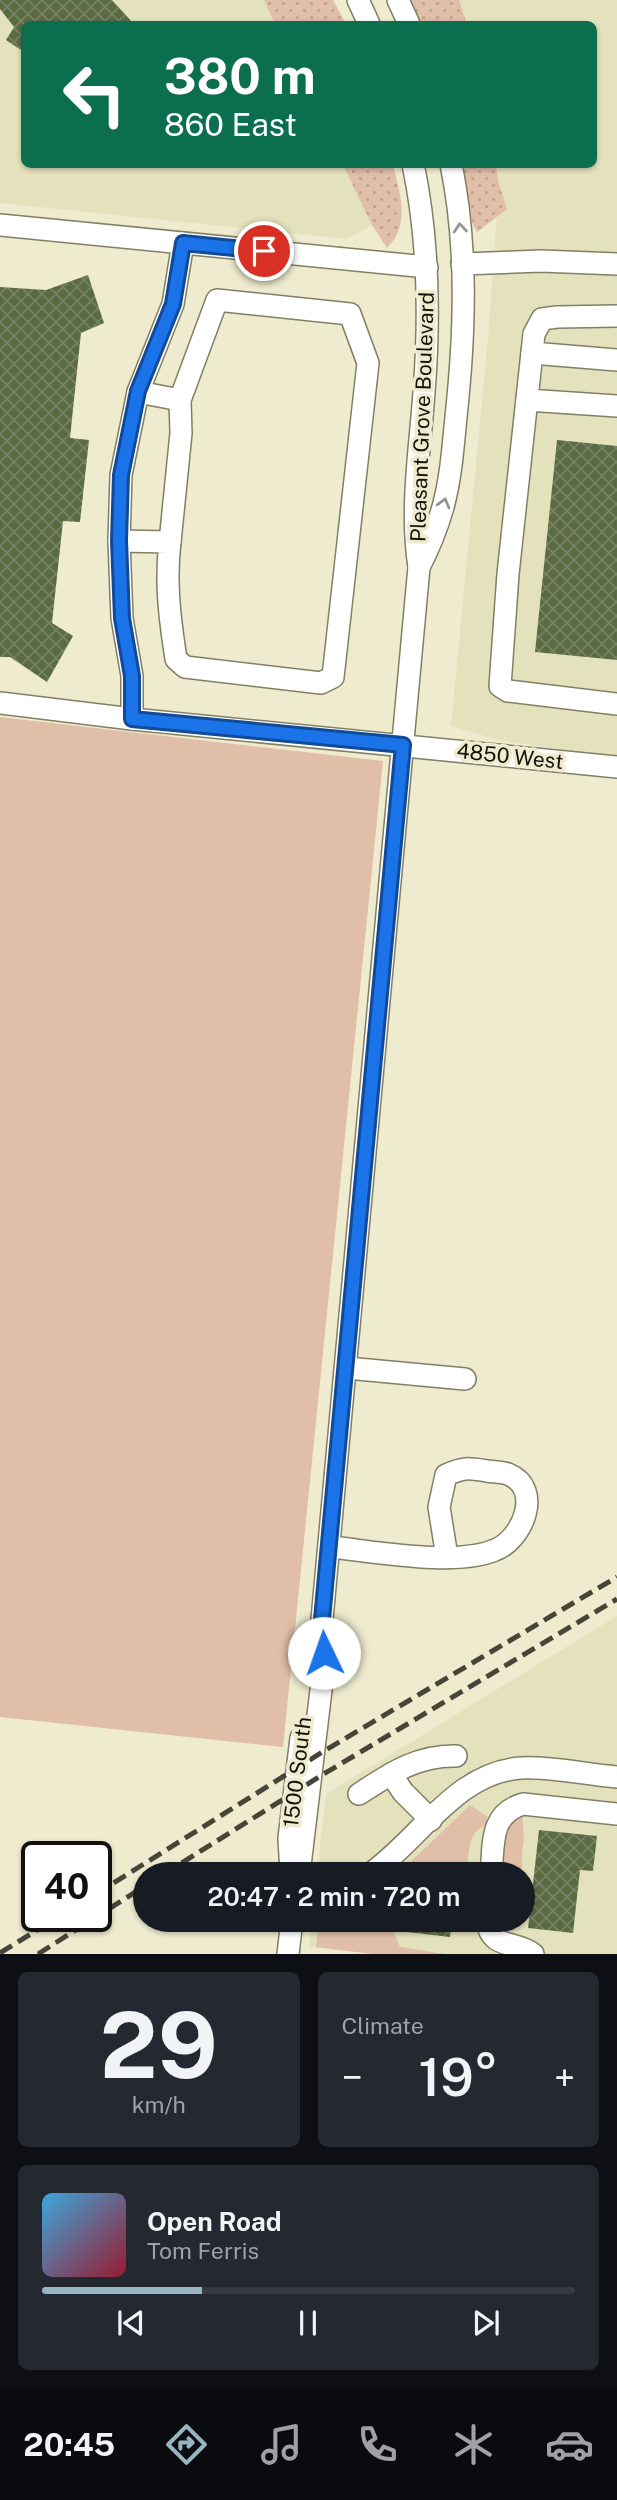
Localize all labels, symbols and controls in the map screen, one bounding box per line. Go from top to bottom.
text: 380 m [164,47,316,105]
icon: left [49,49,140,140]
text: 860 East [164,106,297,143]
pin [234,221,294,281]
one-way arrow [453,223,468,234]
icon: arrive [245,232,283,270]
street label: Pleasant Grove Boulevard [405,291,439,543]
one-way arrow [435,498,450,510]
street label: 4850 West [455,738,565,774]
position arrow [287,1616,361,1690]
street label: 1500 South [278,1715,316,1829]
speed limit sign: 40 [21,1841,112,1932]
text: 20:47 · 2 min · 720 m [208,1881,460,1912]
text: 29 [100,1992,218,2098]
text: Climate [342,2012,424,2039]
text: 19° [418,2047,498,2108]
text: − [342,2055,363,2100]
text: + [554,2055,575,2100]
text: km/h [132,2091,186,2118]
text: Open Road [147,2206,282,2237]
text: Tom Ferris [147,2237,259,2264]
icon: previous [112,2304,150,2342]
icon: pause [289,2304,327,2342]
icon: next [467,2304,505,2342]
icon: directions [162,2420,211,2469]
icon: music [257,2420,306,2469]
icon: phone [353,2420,402,2469]
icon: climate [449,2420,498,2469]
icon: car [545,2420,594,2469]
text: 20:45 [23,2426,115,2463]

